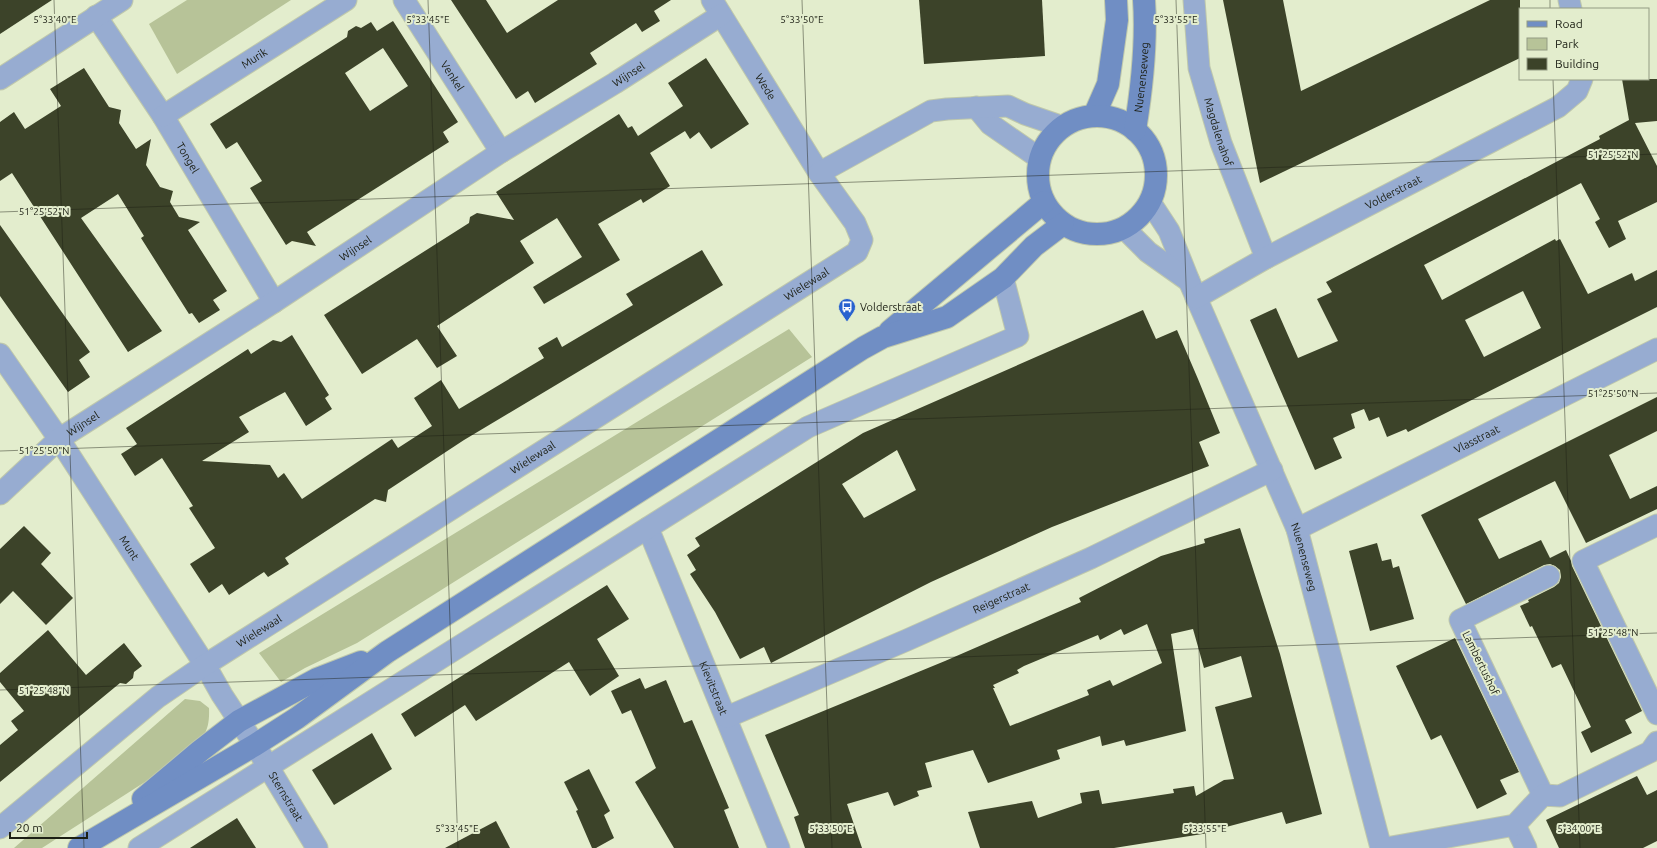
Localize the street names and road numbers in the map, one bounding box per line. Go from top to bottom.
street label: Nuenenseweg [1132,42,1151,113]
street label: Murik [239,45,270,71]
street label: Venkel [438,59,466,93]
street label: Wijnsel [610,60,647,89]
street label: Wede [753,71,778,102]
street label: Magdalenahof [1202,96,1236,169]
street label: Tongel [174,140,202,175]
street label: Volderstraat [1363,172,1424,212]
street label: Wijnsel [337,233,374,263]
street label: Wielewaal [782,265,831,303]
street label: Wijnsel [65,409,101,438]
street label: Vlasstraat [1452,422,1502,455]
street label: Wielewaal [508,439,557,476]
street label: Nuenenseweg [1289,521,1319,593]
street label: Munt [117,533,142,563]
street label: Reigerstraat [971,580,1032,616]
street label: Wielewaal [234,612,284,649]
street label: Lambertushof [1460,629,1502,698]
street label: Kievitstraat [697,659,730,717]
street label: Sternstraat [267,770,306,824]

